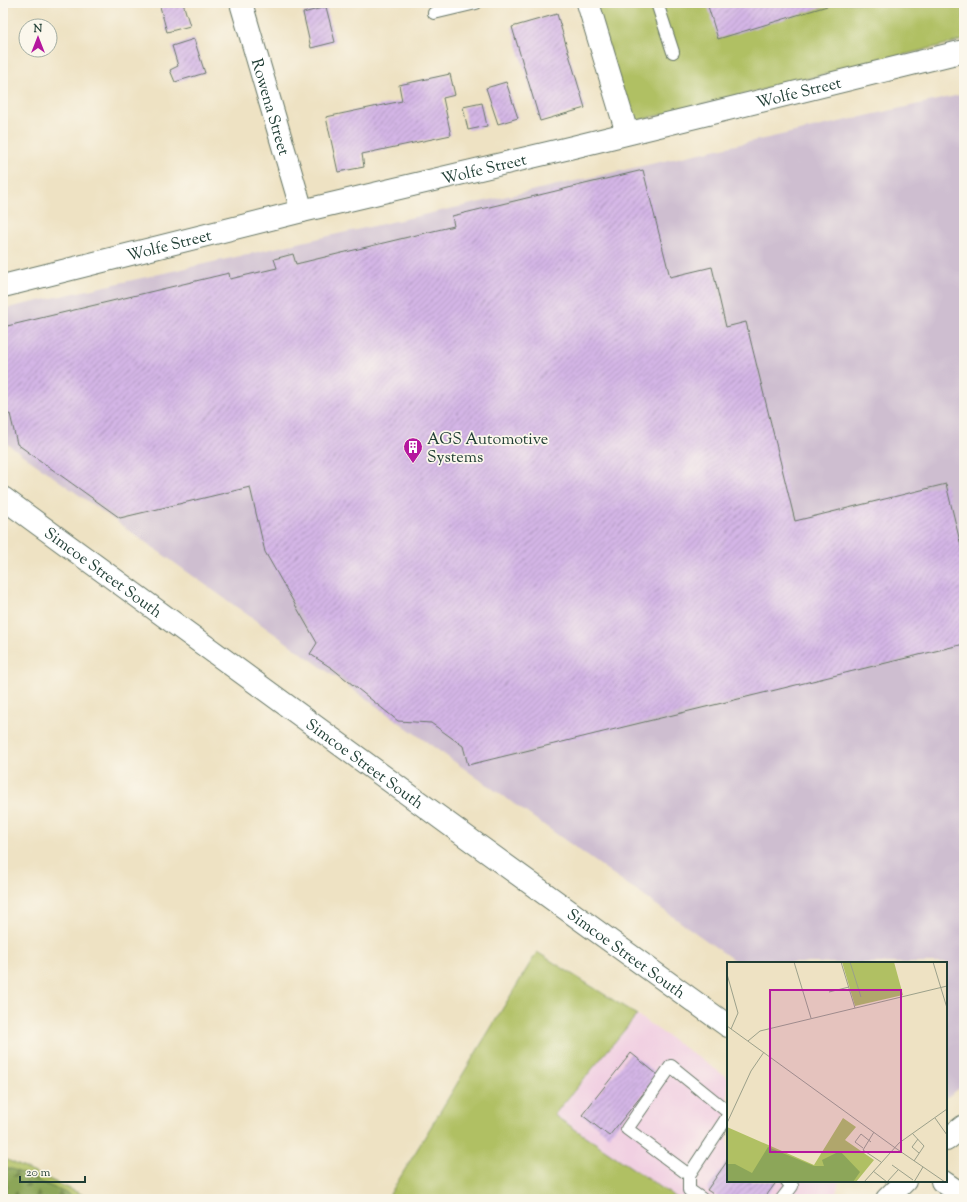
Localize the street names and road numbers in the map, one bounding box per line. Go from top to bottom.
street label: Rowena Street [244,56,294,159]
street label: Wolfe Street [754,72,845,116]
street label: Wolfe Street [439,149,530,192]
street label: Wolfe Street [125,225,215,269]
street label: Simcoe Street South [39,523,167,625]
street label: Simcoe Street South [300,714,428,816]
street label: Simcoe Street South [561,904,690,1006]

